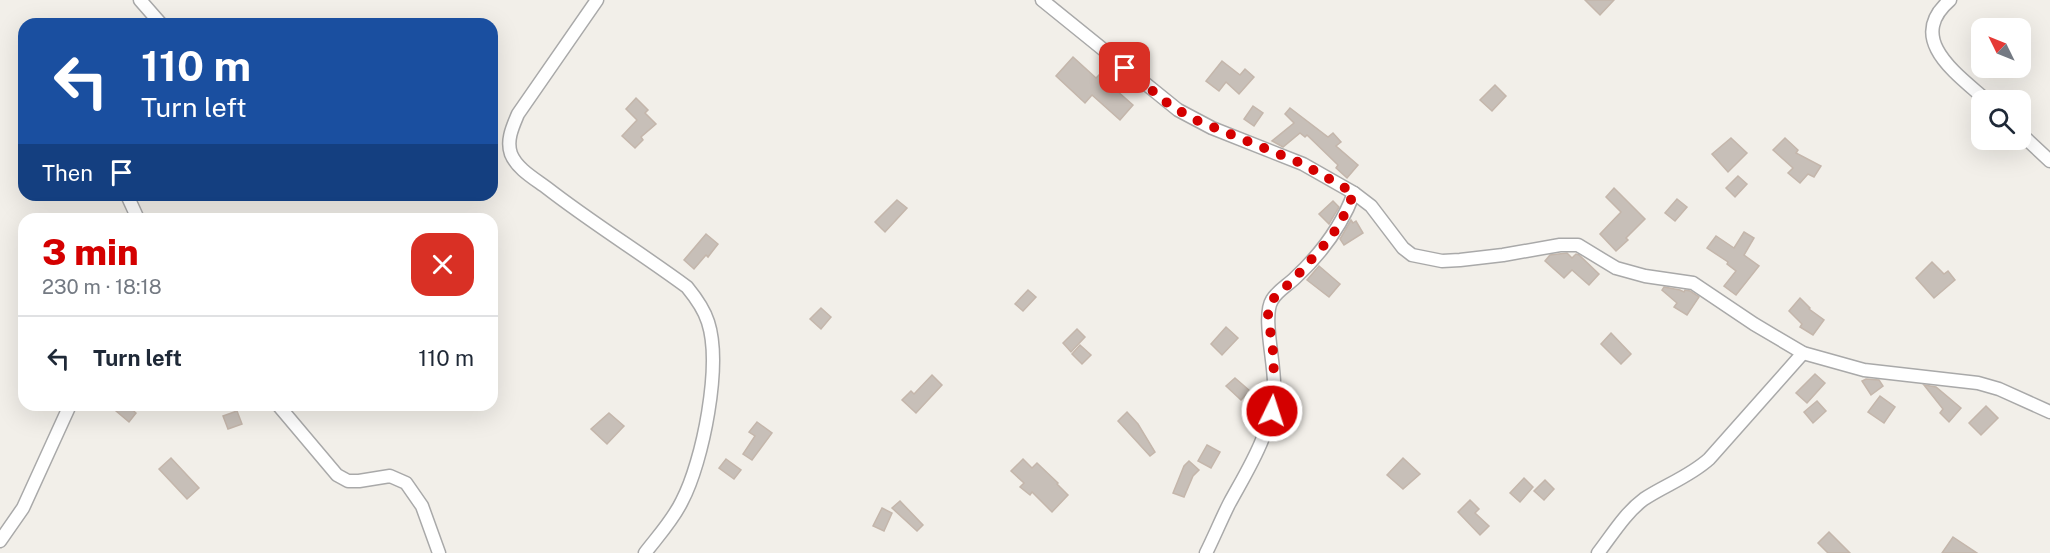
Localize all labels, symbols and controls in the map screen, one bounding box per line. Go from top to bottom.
north arrow [1971,18,2031,78]
map controls [1971,18,2031,150]
text: 110 m [141,41,251,90]
icon: left [42,42,120,120]
pin [1099,42,1150,93]
icon: arrive [1108,51,1141,84]
button: search [1971,90,2031,150]
text: Turn left [141,91,247,123]
icon: arrive [105,156,138,189]
text: Then [42,160,93,186]
text: 3 min [42,231,139,273]
button: close [411,233,474,296]
text: 230 m · 18:18 [42,275,162,299]
icon: left [42,342,75,375]
text: Turn left [93,345,182,371]
text: 110 m [418,345,474,371]
position arrow [1240,379,1304,443]

